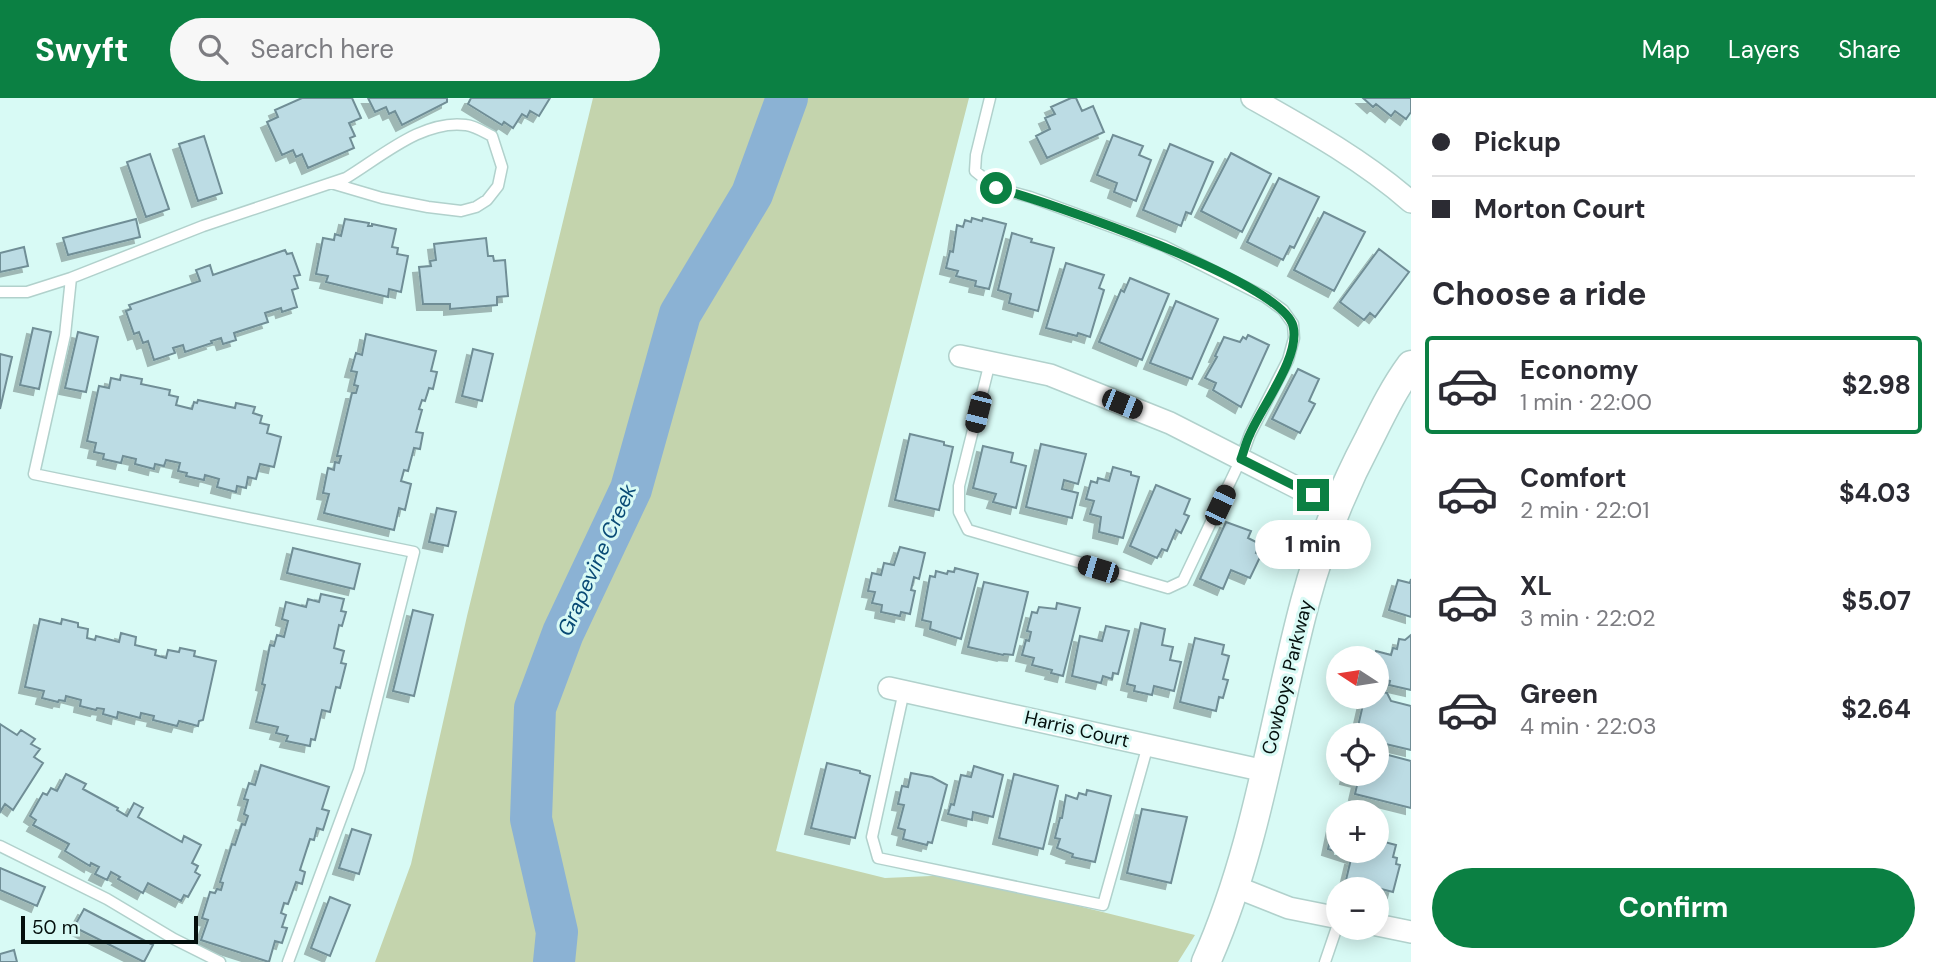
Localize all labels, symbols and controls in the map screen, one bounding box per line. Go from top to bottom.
search box [170,18,660,81]
text: Swyft [35,28,128,71]
icon: search [194,30,232,68]
text: Search here [250,32,394,66]
text: Map [1642,34,1690,65]
text: Layers [1728,34,1800,65]
text: Share [1838,34,1901,65]
text: Pickup [1474,125,1561,159]
route start [980,172,1012,204]
text: Morton Court [1474,192,1645,226]
text: Choose a ride [1432,273,1647,315]
text: Economy [1520,353,1638,387]
icon: car [1436,354,1499,417]
text: $2.98 [1842,368,1911,402]
car [1099,386,1146,422]
text: 1 min · 22:00 [1520,387,1652,417]
car [963,389,994,435]
text: Comfort [1520,461,1626,495]
icon: car [1436,462,1499,525]
text: $4.03 [1839,476,1911,510]
water label: Grapevine Creek [551,479,643,640]
route end [1297,479,1329,511]
car [1202,482,1239,528]
text: 2 min · 22:01 [1520,495,1649,525]
callout: 1 min [1255,520,1371,569]
text: 1 min [1285,529,1341,559]
car [1075,553,1122,585]
text: XL [1520,569,1552,603]
icon: car [1436,570,1499,633]
text: $5.07 [1841,584,1911,618]
street label: Cowboys Parkway [1256,597,1318,757]
text: 3 min · 22:02 [1520,603,1656,633]
north arrow [1326,646,1390,709]
map controls [1326,646,1389,940]
text: Green [1520,677,1598,711]
icon: car [1436,678,1499,741]
text: $2.64 [1841,692,1911,726]
street label: Harris Court [1022,705,1132,753]
text: 4 min · 22:03 [1520,711,1657,741]
button: locate [1326,723,1389,786]
button: + [1326,800,1389,863]
button: Confirm [1432,868,1915,948]
button: − [1326,877,1389,940]
scale bar [21,913,198,945]
text: 50 m [32,915,79,940]

